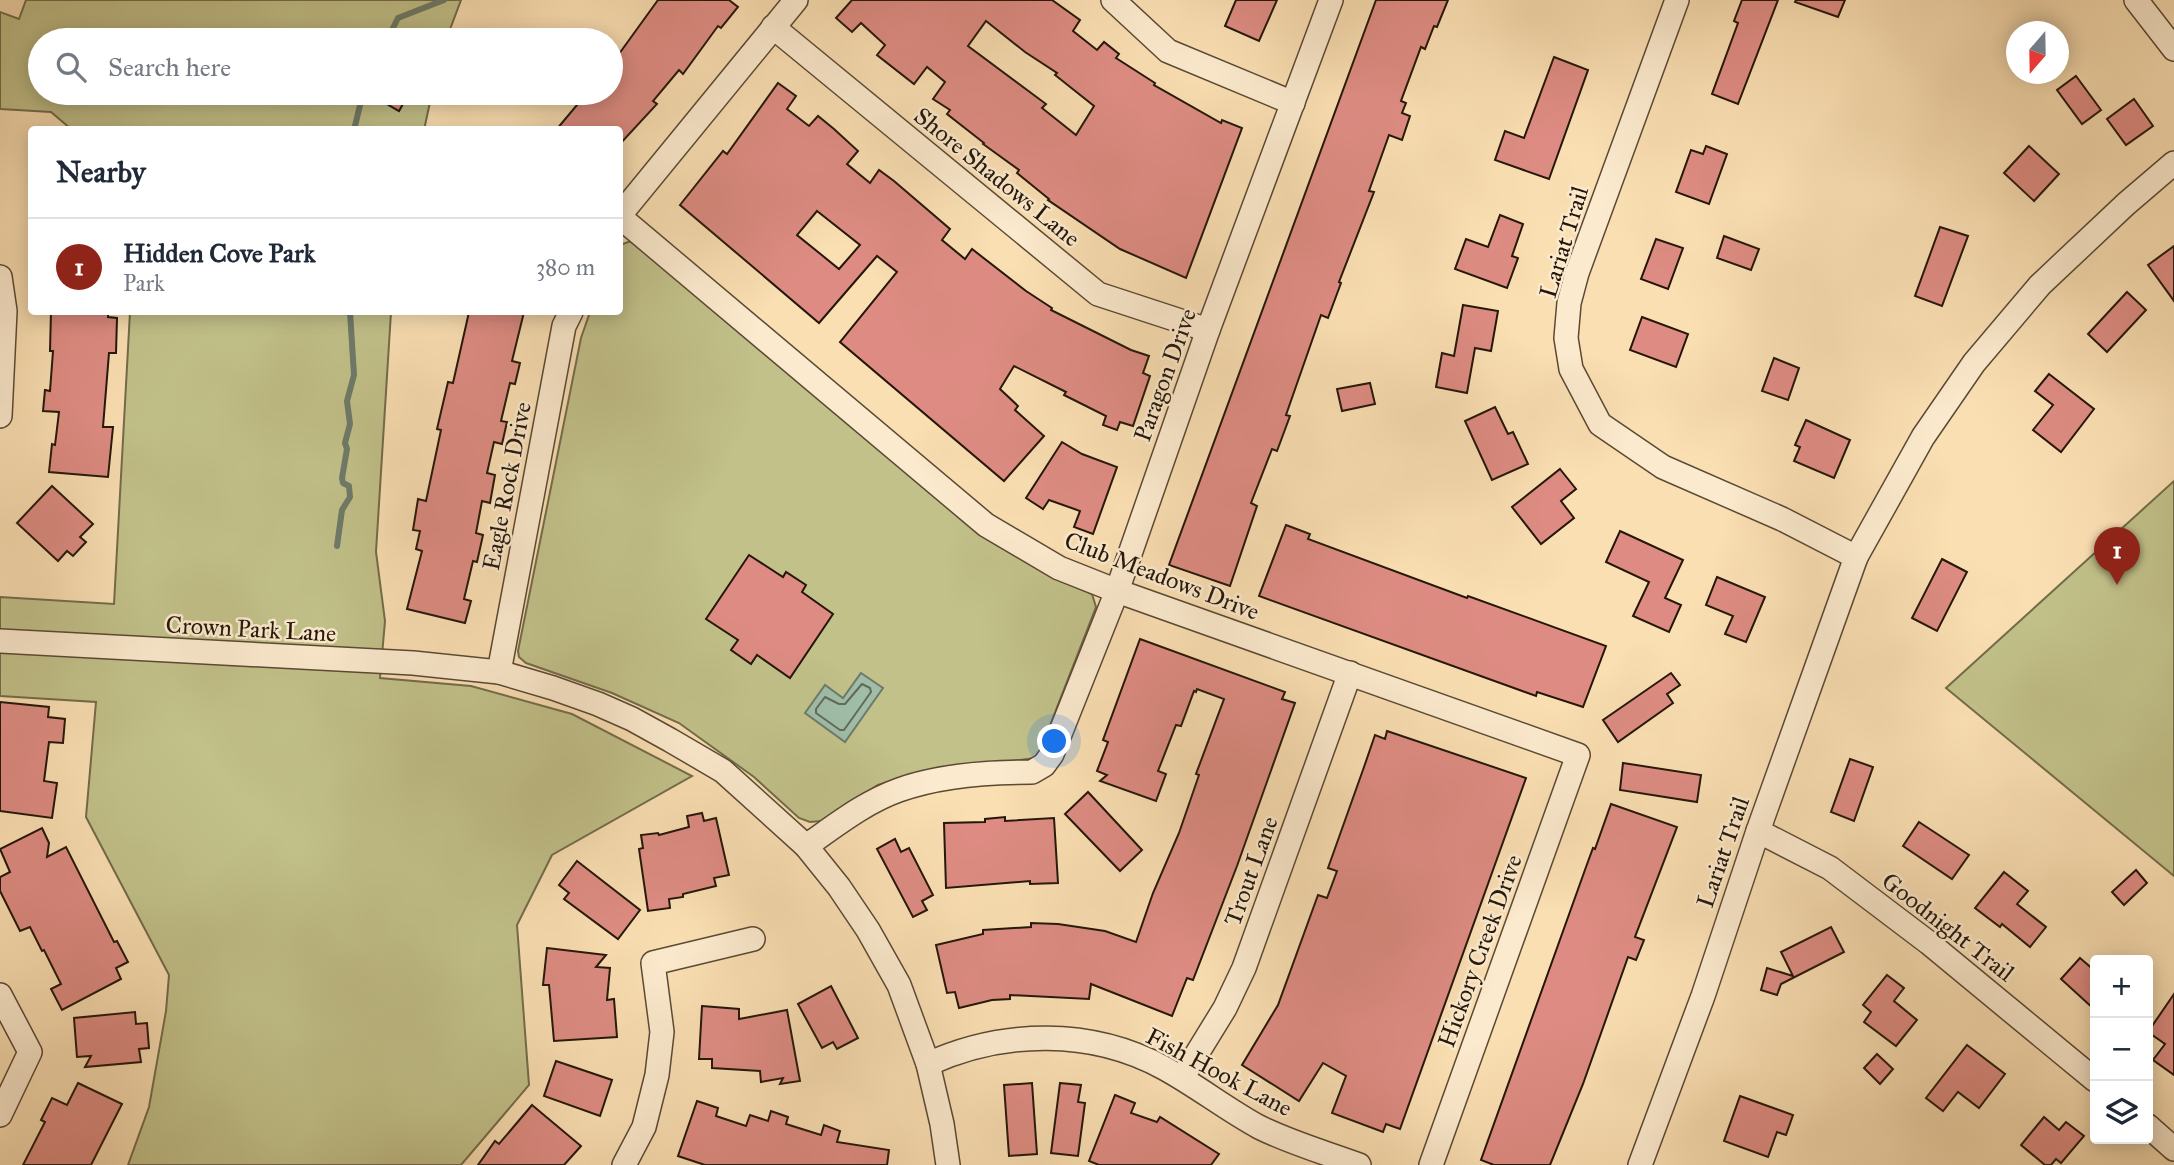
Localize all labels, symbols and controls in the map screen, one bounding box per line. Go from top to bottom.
north arrow [2006,21,2069,84]
search box [28,28,623,105]
icon: search [52,48,90,86]
text: Search here [108,51,231,83]
street label: Shore Shadows Lane [908,101,1086,253]
text: Nearby [56,154,146,190]
street label: Lariat Trail [1533,182,1595,302]
text: Hidden Cove Park [123,237,316,269]
text: 1 [74,253,84,281]
text: 380 m [536,253,595,281]
text: Park [123,269,165,297]
street label: Paragon Drive [1127,304,1203,446]
street label: Eagle Rock Drive [476,399,538,573]
street label: Club Meadows Drive [1060,525,1264,627]
pin: 1 [2094,527,2140,585]
street label: Crown Park Lane [165,610,337,648]
your location [1037,724,1071,758]
street label: Lariat Trail [1690,792,1756,911]
street label: Trout Lane [1217,812,1285,930]
street label: Hickory Creek Drive [1431,851,1529,1051]
street label: Goodnight Trail [1876,866,2021,988]
map controls [2090,955,2153,1144]
button: + [2090,955,2153,1018]
button: − [2090,1018,2153,1081]
street label: Fish Hook Lane [1141,1021,1297,1123]
button: layers [2090,1081,2153,1144]

